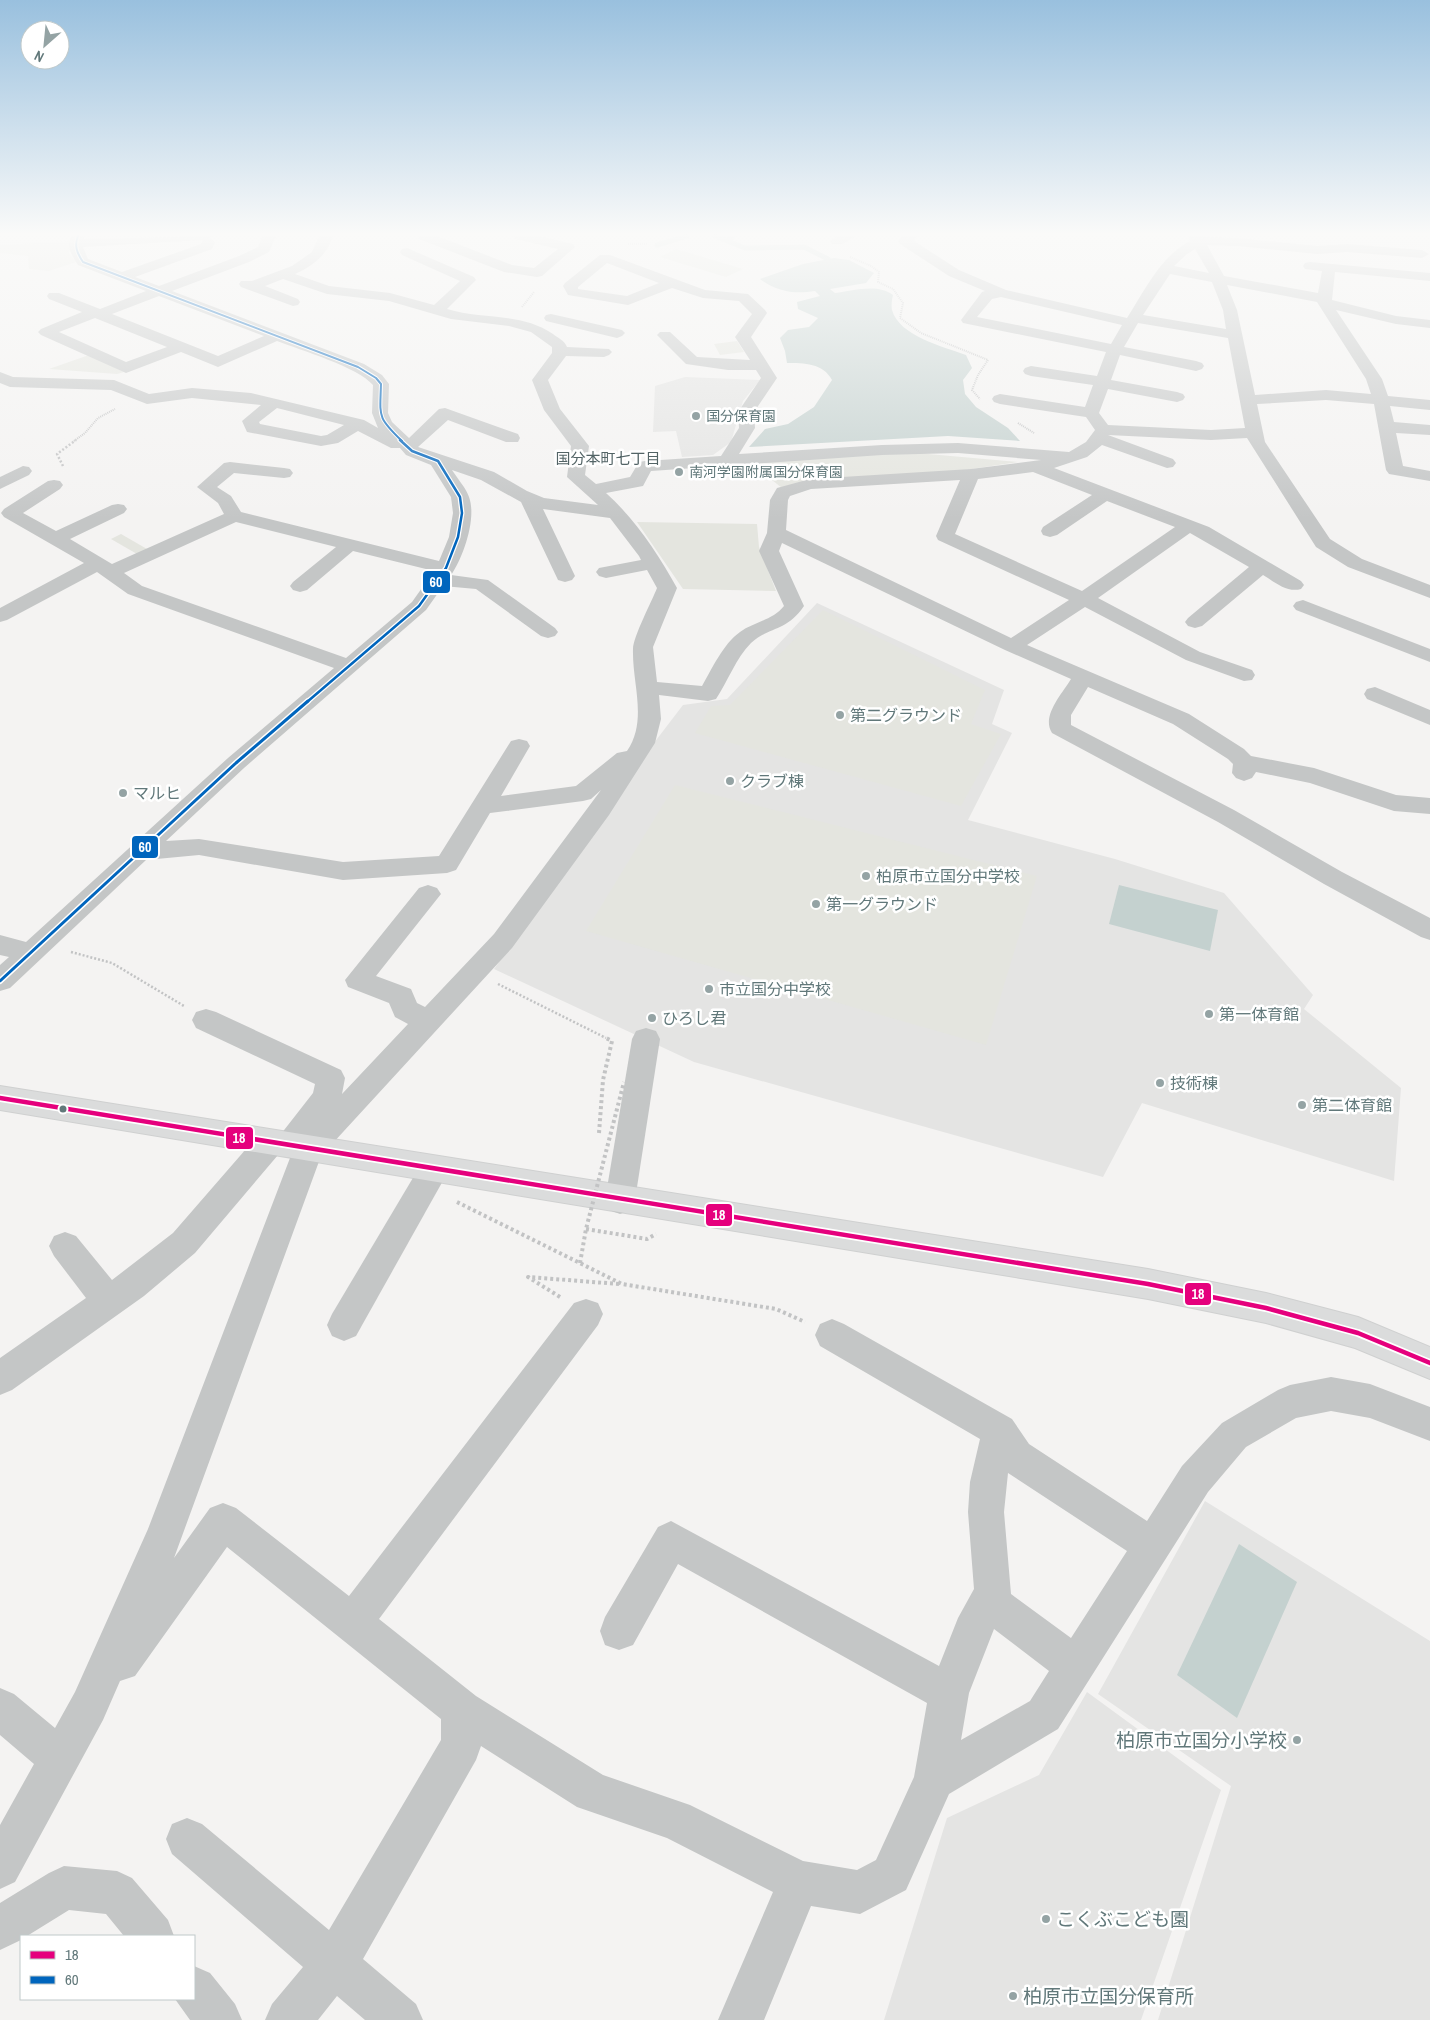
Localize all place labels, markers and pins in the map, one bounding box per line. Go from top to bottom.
place label: 国分保育園 [706,407,776,425]
marker: 国分保育園 [690,410,702,422]
place label: 南河学園附属国分保育園 [689,463,843,481]
marker: 南河学園附属国分保育園 [673,466,685,478]
place label: 第二グラウンド [850,704,962,726]
marker: 第二グラウンド [834,709,846,721]
place label: クラブ棟 [740,770,804,792]
marker: クラブ棟 [724,775,736,787]
place label: マルヒ [133,782,181,804]
marker: マルヒ [117,787,129,799]
place label: 柏原市立国分中学校 [876,865,1020,887]
marker: 柏原市立国分中学校 [860,870,872,882]
place label: 第一グラウンド [826,893,938,915]
marker: 第一グラウンド [810,898,822,910]
place label: 市立国分中学校 [719,978,831,1000]
marker: 市立国分中学校 [703,983,715,995]
place label: 第一体育館 [1219,1003,1299,1025]
place label: ひろし君 [662,1007,726,1029]
marker: 第一体育館 [1203,1008,1215,1020]
marker: ひろし君 [646,1012,658,1024]
place label: 技術棟 [1170,1072,1218,1094]
marker: 技術棟 [1154,1077,1166,1089]
place label: 第二体育館 [1312,1094,1392,1116]
marker: 第二体育館 [1296,1099,1308,1111]
unlabelled marker [58,1104,68,1114]
place label: 柏原市立国分小学校 [1116,1727,1287,1753]
marker: 柏原市立国分小学校 [1291,1734,1303,1746]
place label: こくぶこども園 [1056,1906,1189,1932]
marker: こくぶこども園 [1040,1913,1052,1925]
place label: 柏原市立国分保育所 [1023,1983,1194,2009]
marker: 柏原市立国分保育所 [1007,1990,1019,2002]

